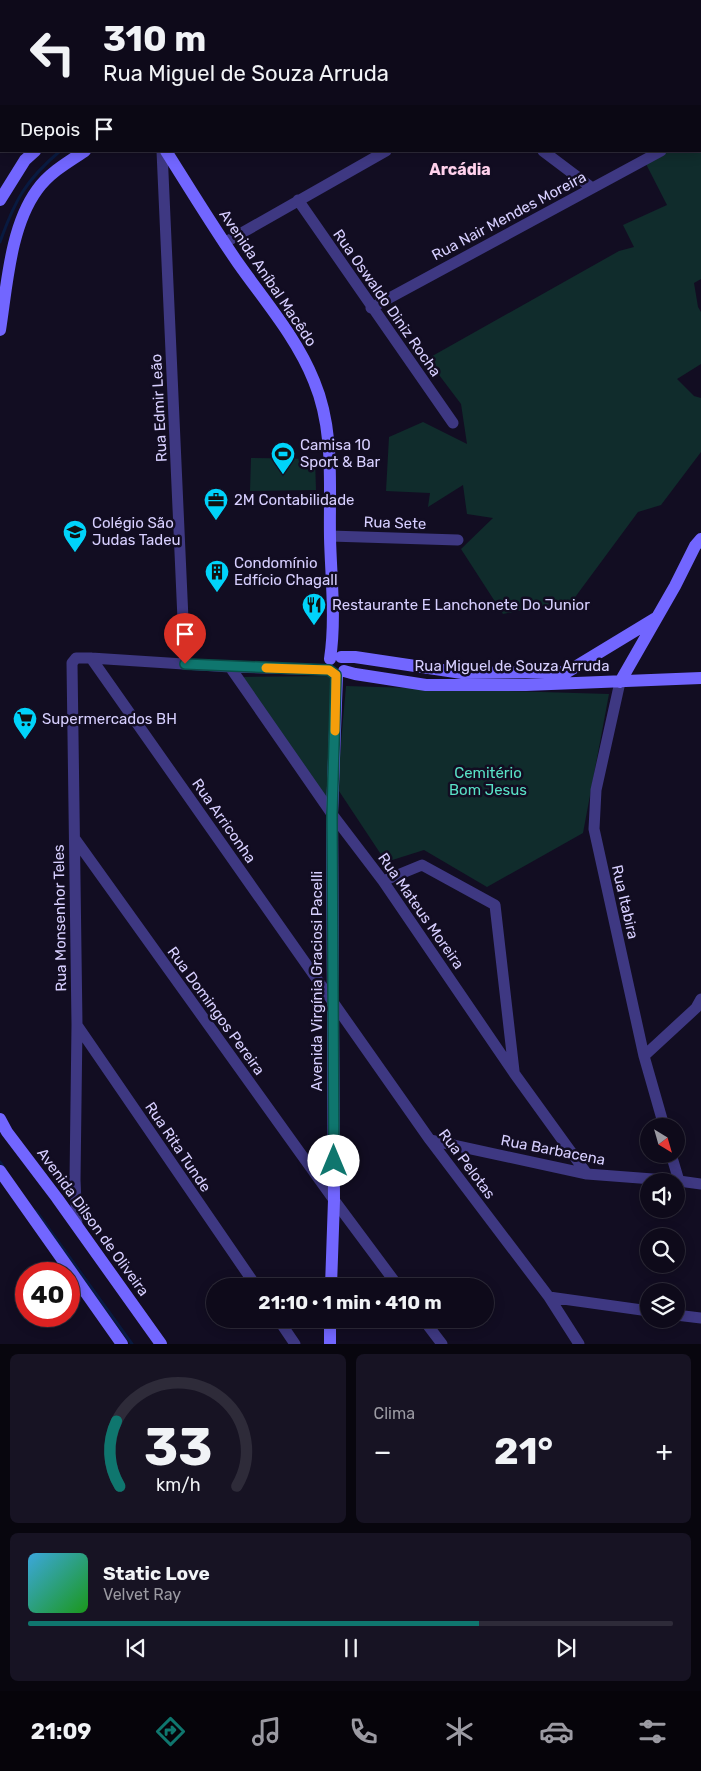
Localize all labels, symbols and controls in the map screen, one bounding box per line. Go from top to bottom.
text: 310 m [103,18,206,60]
icon: left [20,20,85,85]
text: Rua Miguel de Souza Arruda [103,60,389,87]
icon: arrive [90,115,118,143]
text: Depois [20,118,80,141]
district label: Arcádia [429,160,491,179]
street label: Rua Nair Mendes Moreira [429,168,589,264]
street label: Avenida Aníbal Macêdo [216,206,320,350]
street label: Rua Oswaldo Diniz Rocha [329,226,445,380]
street label: Rua Edmir Leão [147,353,171,463]
place label: Camisa 10 Sport & Bar [300,436,381,471]
sports icon: Camisa 10 Sport & Bar [270,441,296,475]
office icon: 2M Contabilidade [203,487,229,521]
place label: 2M Contabilidade [234,491,354,509]
street label: Rua Sete [363,513,427,533]
place label: Colégio São Judas Tadeu [92,514,181,549]
school or university icon: Colégio São Judas Tadeu [62,519,88,553]
place label: Condomínio Edfício Chagall [234,554,338,589]
building icon: Condomínio Edfício Chagall [204,559,230,593]
restaurant icon: Restaurante E Lanchonete Do Junior [301,592,327,626]
place label: Restaurante E Lanchonete Do Junior [332,596,590,614]
pin [164,613,206,664]
icon: arrive [171,620,199,648]
street label: Rua Miguel de Souza Arruda [415,657,609,675]
supermarket icon: Supermercados BH [12,706,38,740]
place label: Supermercados BH [42,710,177,728]
park label: Cemitério Bom Jesus [449,764,527,799]
street label: Rua Arriconha [188,775,260,867]
street label: Rua Monsenhor Teles [50,844,70,992]
street label: Rua Mateus Moreira [374,850,468,972]
street label: Rua Itabira [608,863,642,941]
street label: Avenida Virgínia Graciosi Pacelli [308,871,326,1091]
street label: Rua Domingos Pereira [163,943,269,1079]
street label: Rua Rita Tunde [141,1099,215,1195]
north arrow [640,1118,685,1162]
map controls [640,1118,685,1328]
street label: Rua Pelotas [435,1126,499,1203]
street label: Rua Barbacena [499,1131,607,1169]
position arrow [307,1134,359,1186]
street label: Avenida Dilson de Oliveira [33,1144,153,1300]
button: sound [640,1173,685,1218]
button: search [640,1228,685,1273]
speed limit sign: 40 [15,1262,80,1327]
button: layers [640,1283,685,1328]
text: 21:10 · 1 min · 410 m [258,1291,442,1314]
text: Clima [374,1404,415,1423]
text: 33 [143,1416,212,1478]
text: 21° [494,1428,553,1474]
text: − [374,1435,392,1468]
text: + [656,1435,673,1468]
text: km/h [155,1474,200,1495]
text: Static Love [103,1562,210,1585]
text: Velvet Ray [103,1585,181,1604]
icon: previous [122,1634,150,1662]
icon: pause [337,1634,365,1662]
icon: next [552,1634,580,1662]
icon: directions [153,1714,188,1749]
icon: music [249,1714,284,1749]
icon: phone [346,1714,381,1749]
icon: climate [442,1714,477,1749]
icon: car [539,1714,574,1749]
icon: filters [635,1714,670,1749]
text: 21:09 [31,1718,91,1745]

